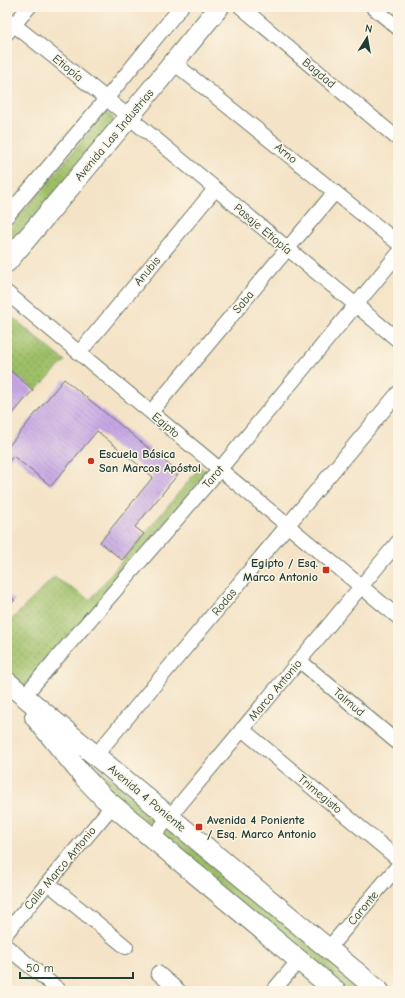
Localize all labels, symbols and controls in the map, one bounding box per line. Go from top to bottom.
north arrow [347,18,387,58]
text: N [364,22,374,36]
street label: Etiopía [50,52,86,84]
street label: Bagdad [300,55,338,91]
street label: Avenida Las Industrias [71,86,157,184]
street label: Arno [272,140,300,166]
street label: Pasaje Etiopía [231,201,295,257]
street label: Anubis [131,254,163,288]
street label: Saba [229,288,257,316]
street label: Egipto [149,409,183,441]
place label: Escuela Básica San Marcos Apóstol [99,447,201,475]
marker: Escuela Básica San Marcos Apóstol [86,456,96,466]
street label: Tarot [199,462,227,491]
place label: Egipto / Esq. Marco Antonio [243,556,318,584]
marker: Egipto / Esq. Marco Antonio [321,565,331,575]
street label: Rodas [209,586,239,618]
street label: Marco Antonio [245,657,305,723]
street label: Talmud [331,685,367,719]
street label: Avenida 4 Poniente [105,761,189,835]
street label: Trimegisto [295,772,345,816]
place label: Avenida 4 Poniente / Esq. Marco Antonio [207,813,316,841]
marker: Avenida 4 Poniente / Esq. Marco Antonio [194,822,204,832]
street label: Calle Marco Antonio [21,824,99,912]
street label: Caronte [345,888,381,928]
scale bar [20,954,133,980]
text: 50 m [26,961,54,975]

